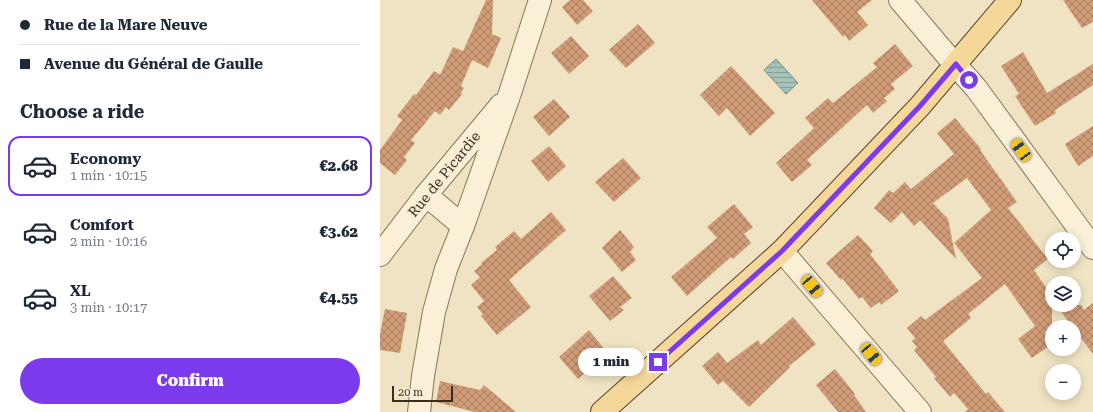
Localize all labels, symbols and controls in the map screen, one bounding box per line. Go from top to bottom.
text: Rue de la Mare Neuve [44,16,208,34]
text: Avenue du Général de Gaulle [44,55,263,73]
route start [960,71,978,89]
text: Choose a ride [20,101,144,122]
street label: Rue de Picardie [405,128,484,220]
car [1009,137,1033,163]
icon: car [22,148,58,184]
text: Economy [70,150,141,168]
text: €2.68 [319,157,358,175]
text: 1 min · 10:15 [70,168,147,183]
icon: car [22,214,58,250]
text: Comfort [70,216,134,234]
text: €3.62 [319,223,358,241]
map controls [1045,232,1081,400]
button: locate [1045,232,1081,268]
text: 2 min · 10:16 [70,234,147,249]
car [800,273,824,299]
button: layers [1045,276,1081,312]
icon: car [22,280,58,316]
text: XL [70,282,91,300]
text: €4.55 [319,289,358,307]
text: 3 min · 10:17 [70,300,147,315]
button: + [1045,320,1081,356]
car [859,341,883,367]
callout: 1 min [578,348,644,376]
route end [649,353,667,371]
text: 1 min [593,354,629,369]
button: Confirm [20,358,360,404]
button: − [1045,364,1081,400]
scale bar [392,384,453,403]
text: 20 m [398,386,423,399]

